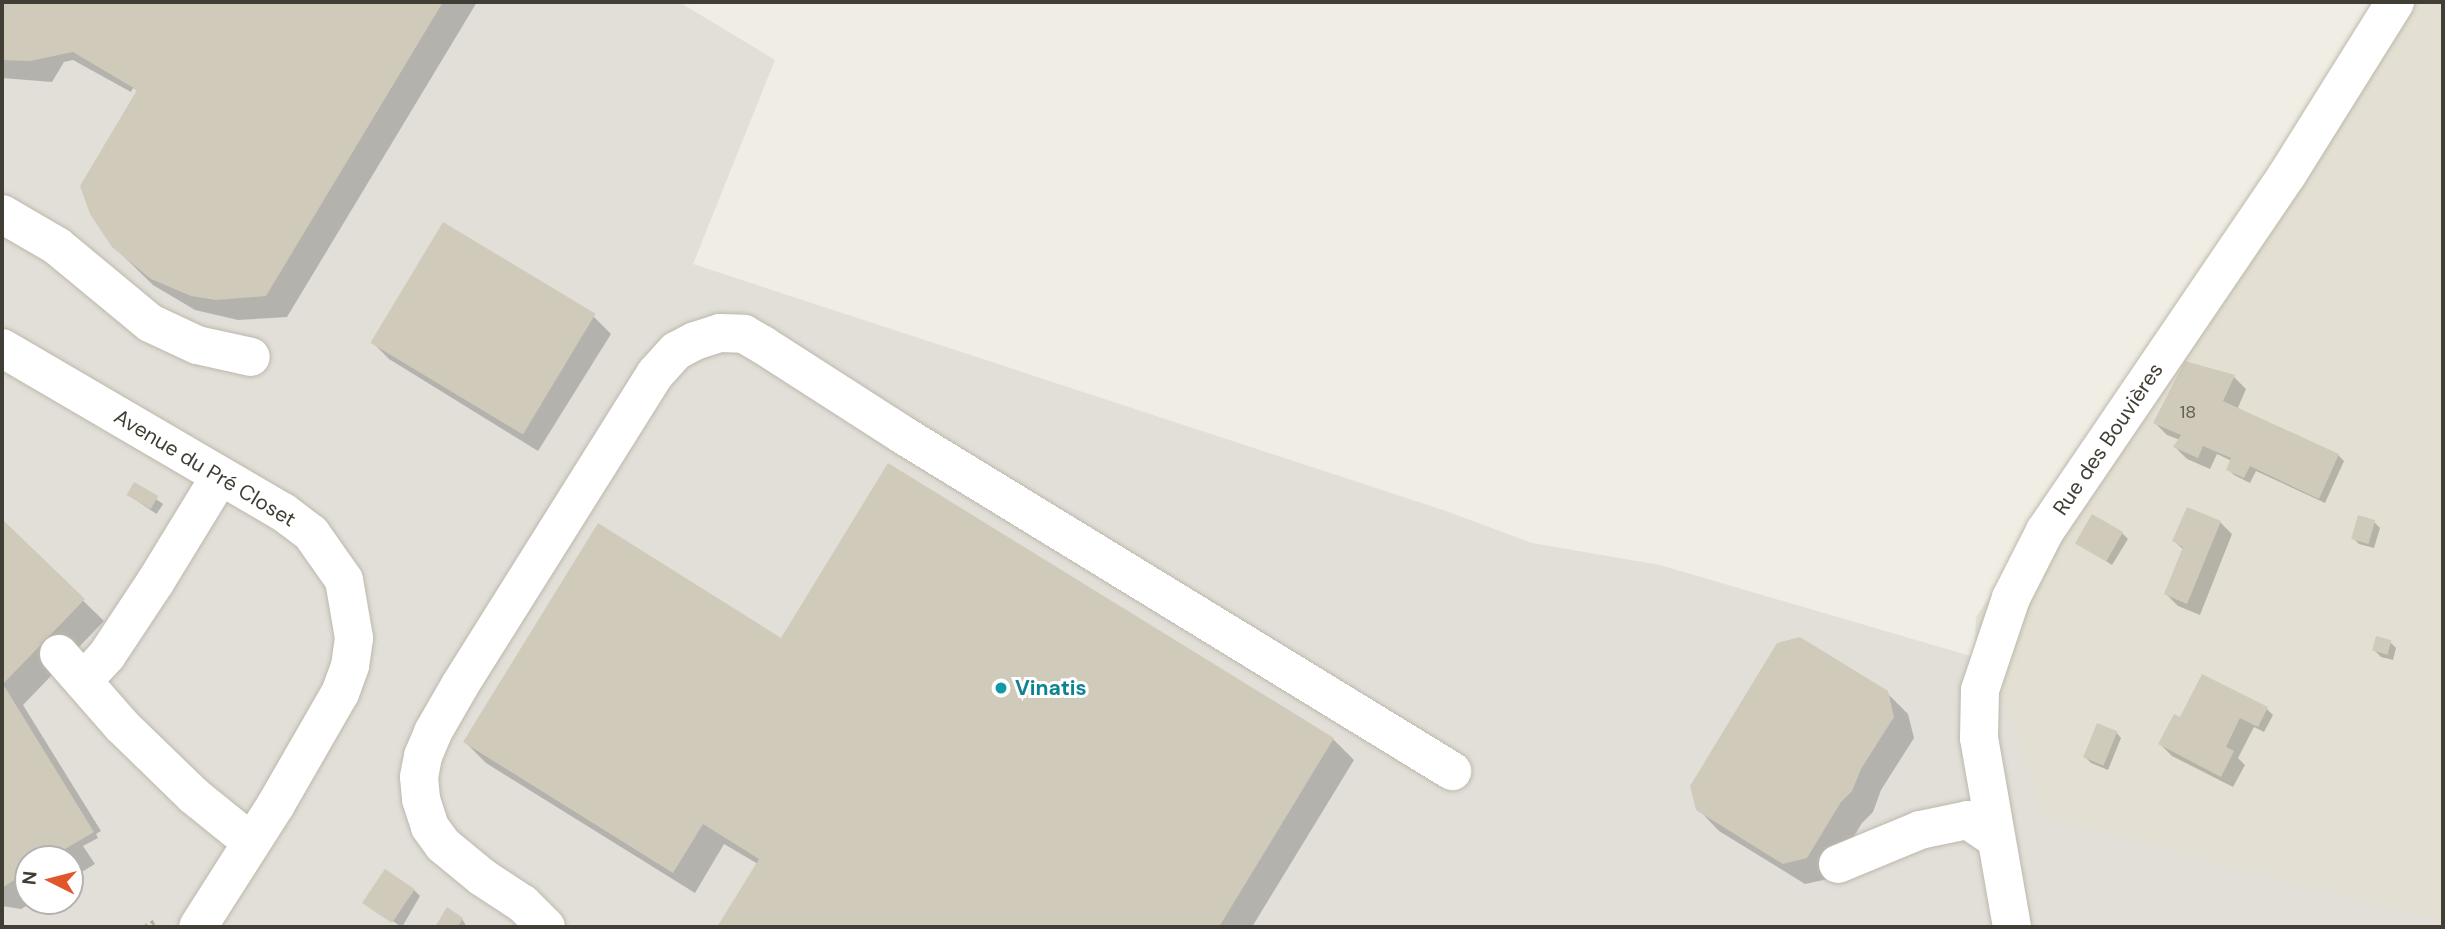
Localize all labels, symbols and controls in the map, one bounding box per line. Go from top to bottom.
street label: Rue des Bouvières [2048,358,2168,520]
house number: 18 [2180,401,2196,423]
street label: Avenue du Pré Closet [110,404,300,532]
place label: Vinatis [1015,675,1087,701]
marker: Vinatis [993,680,1009,696]
north arrow [14,845,84,915]
text: N [16,870,43,886]

